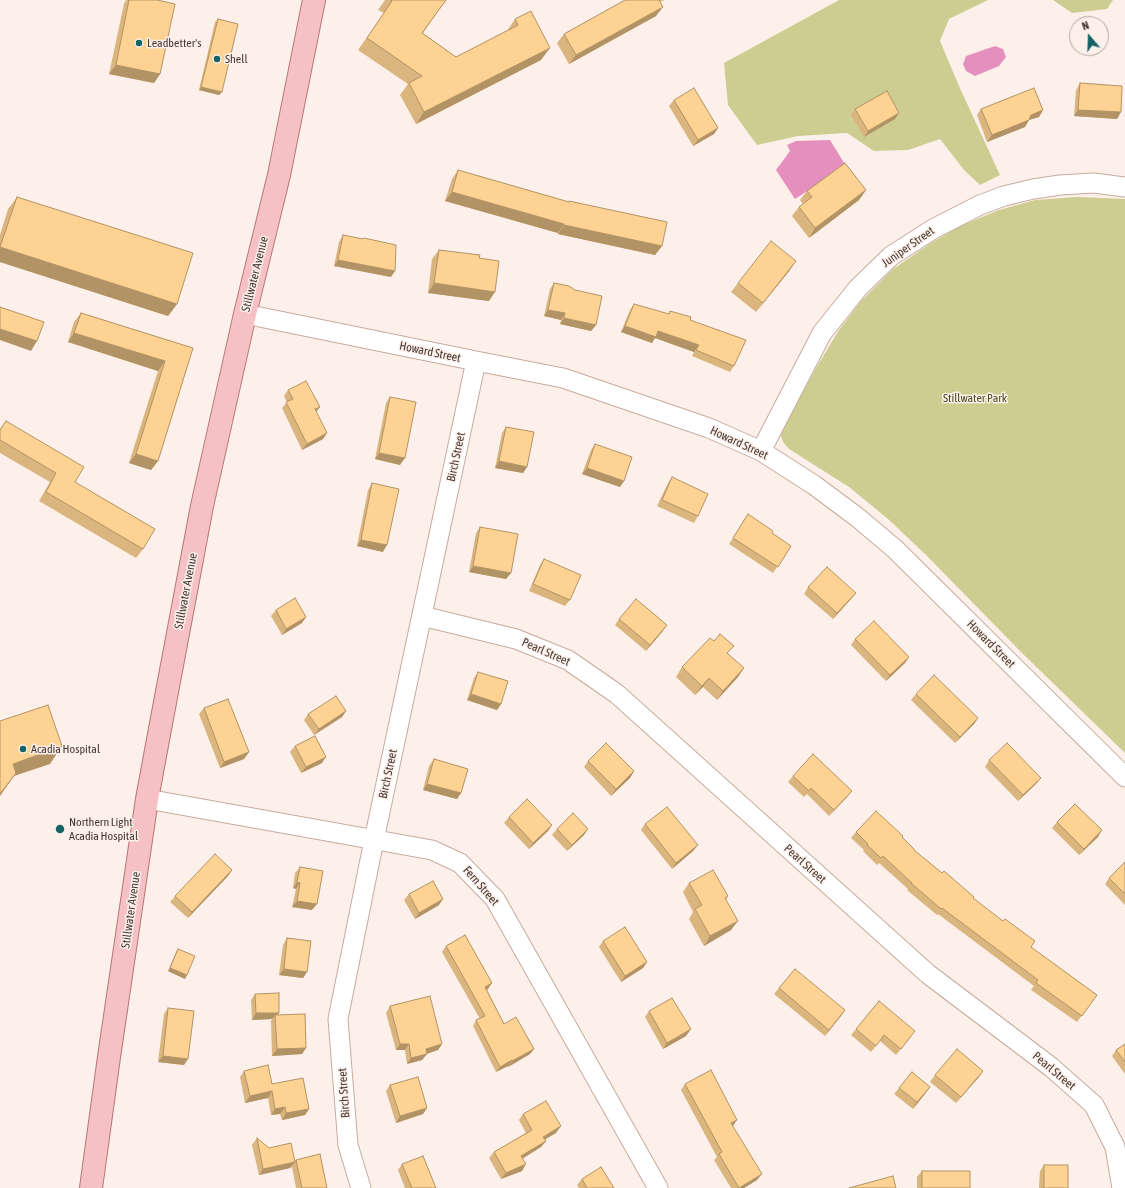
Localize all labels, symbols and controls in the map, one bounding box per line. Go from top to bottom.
north arrow [1069,16,1109,56]
text: N [1080,19,1090,32]
place label: Leadbetter's [147,36,201,50]
marker: Leadbetter's [134,38,144,48]
place label: Shell [225,52,248,66]
marker: Shell [212,54,222,64]
street label: Juniper Street [879,224,937,270]
street label: Stillwater Avenue [239,235,271,313]
street label: Howard Street [398,338,462,366]
park label: Stillwater Park [943,391,1007,405]
street label: Howard Street [708,423,770,463]
street label: Birch Street [444,431,468,483]
street label: Stillwater Avenue [172,552,200,630]
street label: Howard Street [964,617,1018,671]
street label: Pearl Street [520,635,572,669]
place label: Acadia Hospital [31,742,100,756]
marker: Acadia Hospital [18,744,28,754]
street label: Birch Street [376,748,400,800]
place label: Northern Light Acadia Hospital [69,815,138,843]
marker: Northern Light Acadia Hospital [54,823,66,835]
street label: Pearl Street [781,841,829,887]
street label: Fern Street [460,863,502,909]
street label: Stillwater Avenue [118,871,144,949]
street label: Pearl Street [1030,1049,1078,1093]
street label: Birch Street [335,1067,353,1119]

